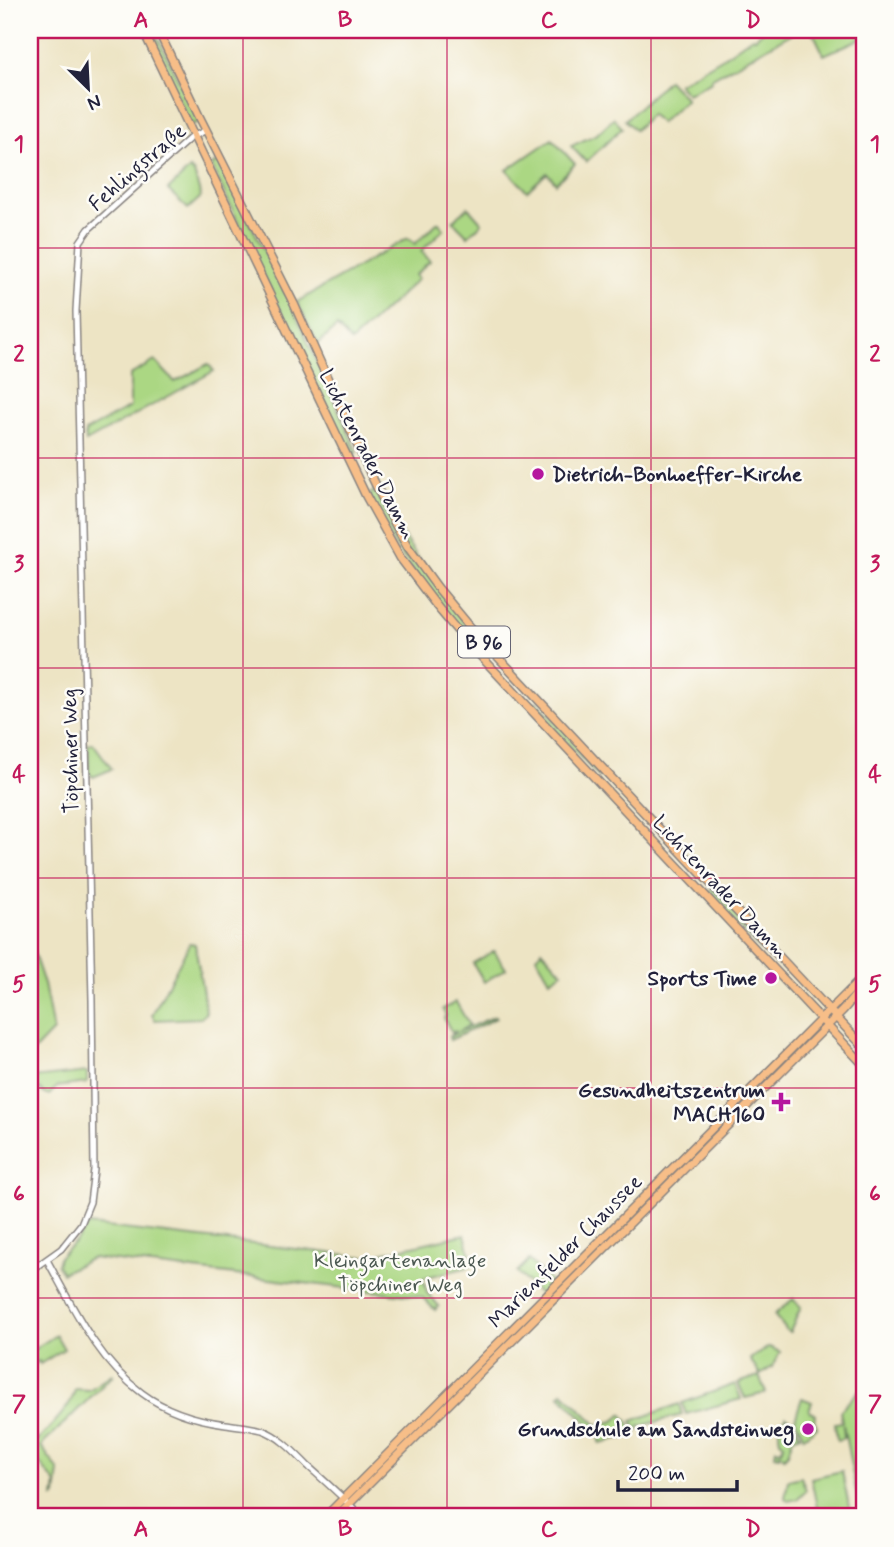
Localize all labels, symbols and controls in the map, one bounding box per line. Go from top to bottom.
text: A [133,6,149,36]
text: B [338,6,353,36]
text: C [541,6,558,36]
text: D [745,6,761,36]
north arrow [52,52,122,122]
text: N [83,88,105,116]
street label: Fehlingstraße [83,118,194,219]
text: 1 [14,130,24,160]
text: 1 [870,130,880,160]
text: 2 [13,340,25,370]
text: 2 [869,340,881,370]
street label: Lichtenrader Damm [312,364,422,545]
place label: Dietrich-Bonhoeffer-Kirche [552,461,803,489]
marker: Dietrich-Bonhoeffer-Kirche [530,466,546,482]
text: 3 [14,550,25,580]
text: 3 [870,550,881,580]
road number: B 96 [458,626,510,657]
street label: Töpchiner Weg [56,688,86,814]
text: 4 [12,760,26,790]
text: 4 [868,760,882,790]
street label: Lichtenrader Damm [646,809,795,966]
place label: Sports Time [648,965,757,993]
text: 5 [12,970,26,1000]
marker: Sports Time [763,970,779,986]
text: 5 [868,970,882,1000]
place label: Gesundheitszentrum MACH160 [578,1077,765,1129]
marker: Gesundheitszentrum MACH160 [771,1092,791,1112]
street label: Marienfelder Chaussee [483,1169,649,1335]
text: 6 [13,1180,25,1210]
text: 6 [869,1180,881,1210]
park label: Kleingartenanlage Töpchiner Weg [314,1247,486,1299]
text: 7 [12,1390,26,1420]
text: 7 [868,1390,882,1420]
place label: Grundschule am Sandsteinweg [518,1416,794,1446]
marker: Grundschule am Sandsteinweg [800,1421,816,1437]
scale bar [618,1449,736,1493]
text: 200 m [628,1460,685,1488]
text: A [133,1515,149,1545]
text: B [338,1515,353,1545]
text: C [541,1515,558,1545]
text: D [745,1515,761,1545]

